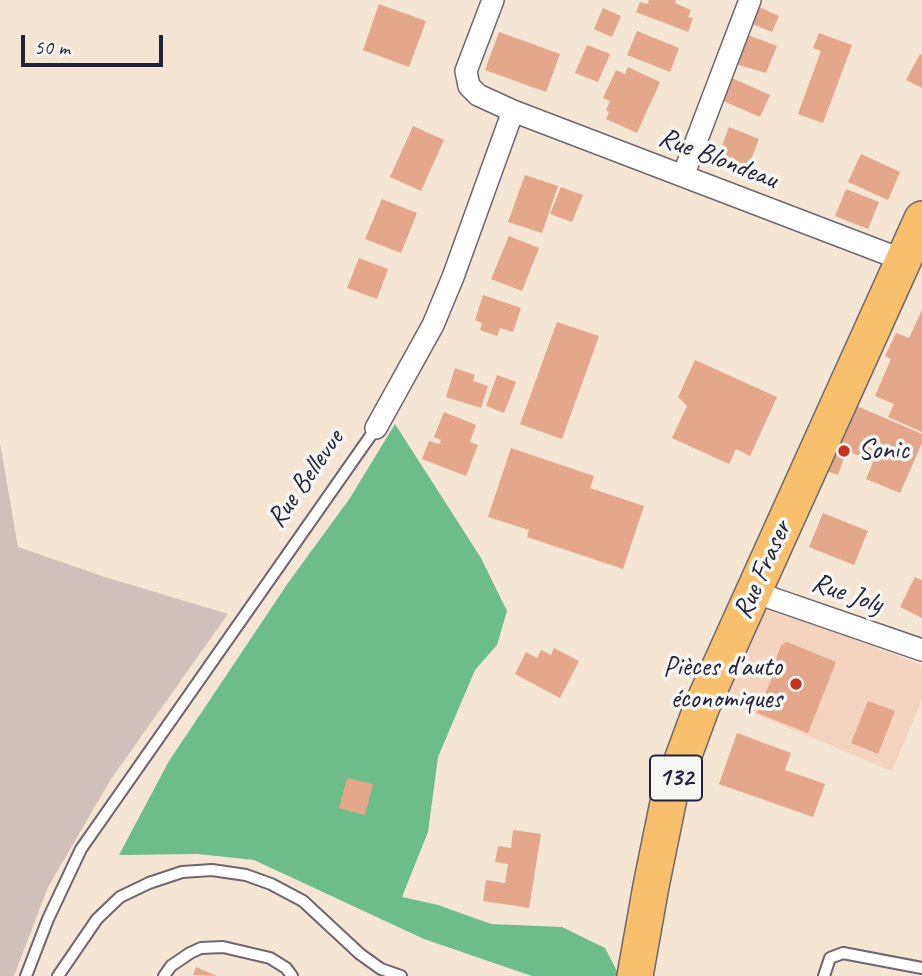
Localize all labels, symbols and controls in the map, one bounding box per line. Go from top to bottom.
scale bar [24,21,166,65]
text: 50 m [34,34,70,60]
street label: Rue Blondeau [654,121,782,197]
street label: Rue Bellevue [260,424,352,534]
place label: Sonic [858,434,909,468]
marker: Sonic [836,443,852,459]
street label: Rue Fraser [727,516,799,624]
street label: Rue Joly [807,566,887,622]
place label: Pièces d'auto économiques [663,651,782,717]
marker: Pièces d'auto économiques [788,676,804,692]
road number: 132 [650,756,702,800]

